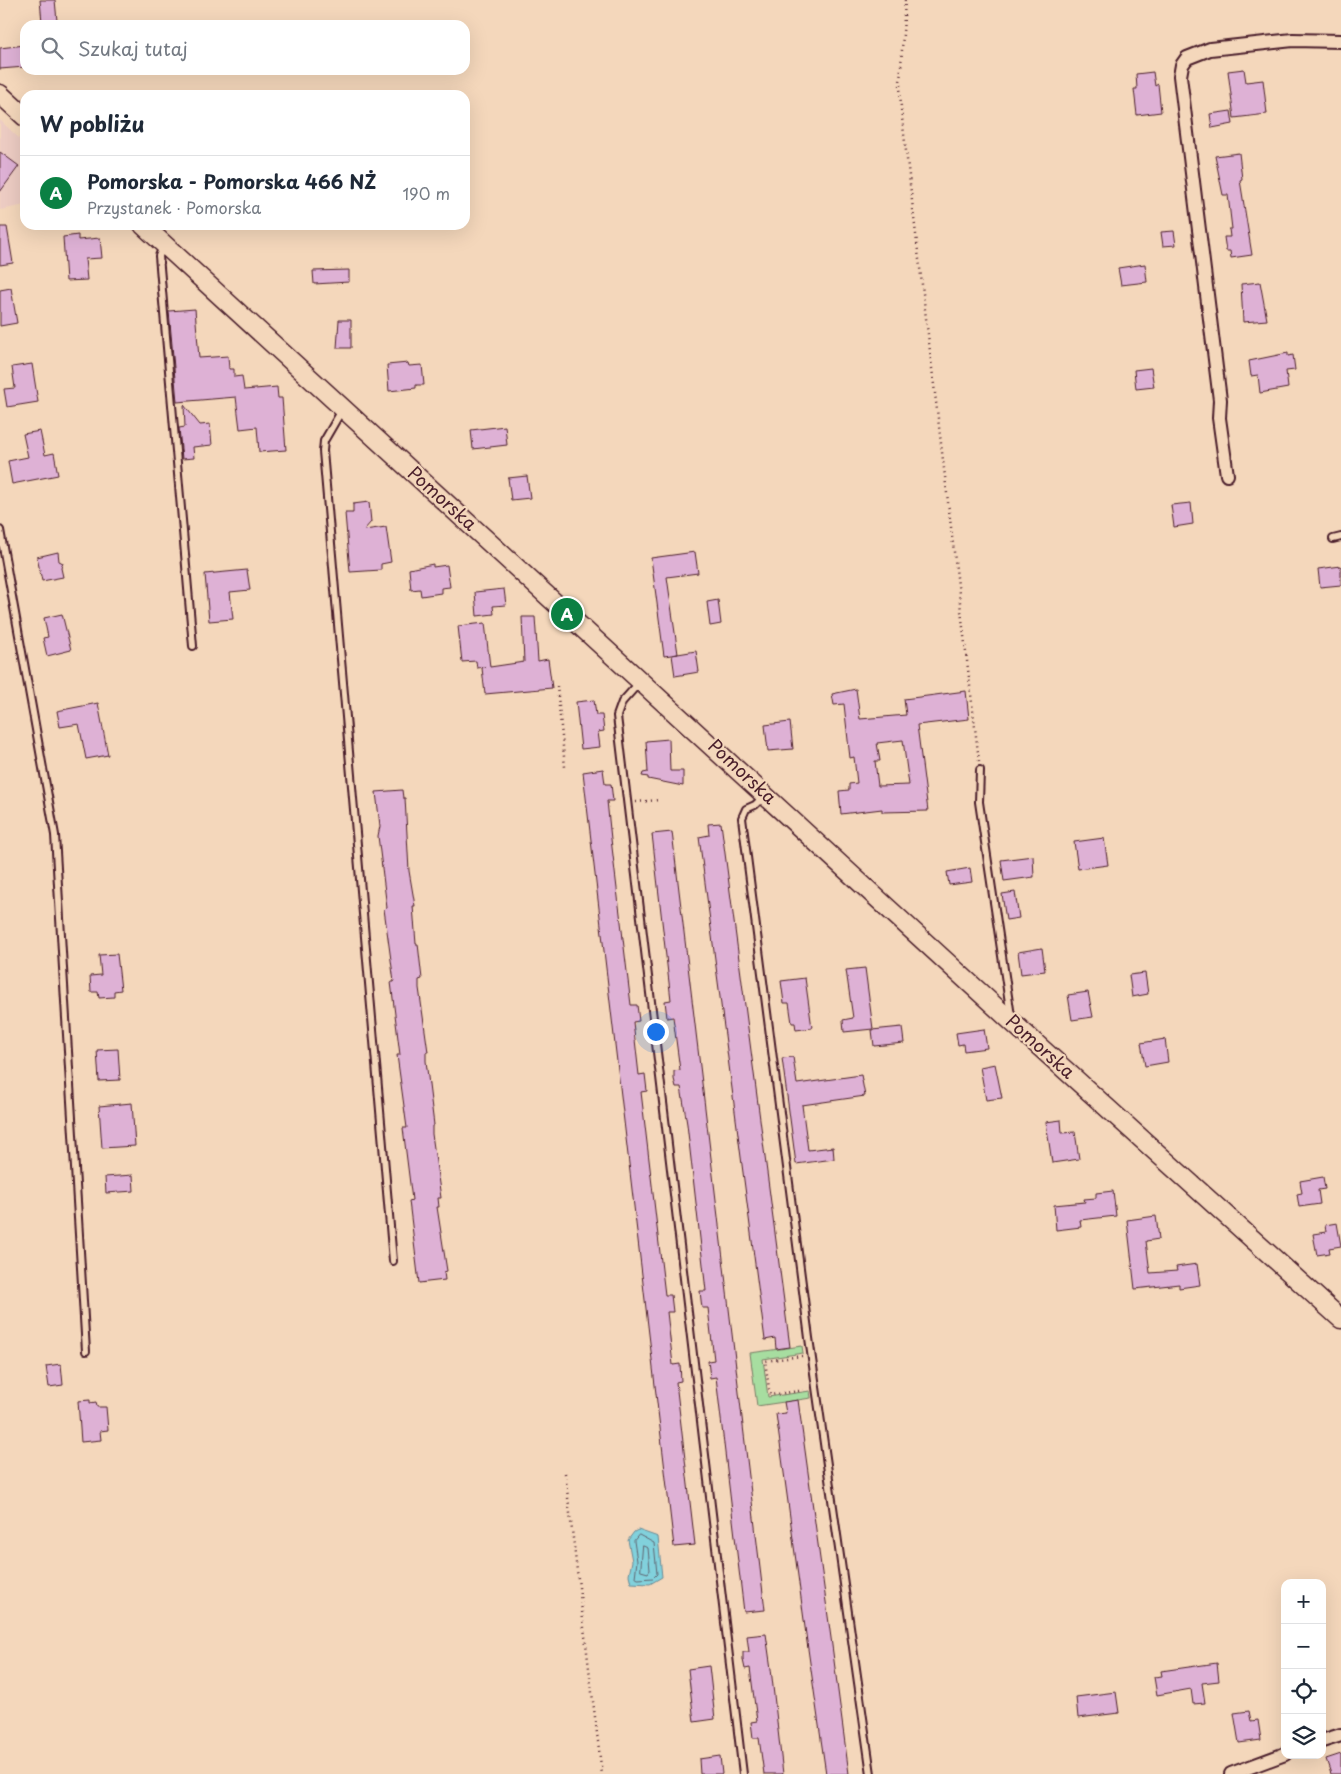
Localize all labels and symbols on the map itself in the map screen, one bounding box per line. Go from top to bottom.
street label: Pomorska [402,459,484,537]
pin: A [551,595,583,633]
street label: Pomorska [703,732,784,810]
street label: Pomorska [1000,1007,1082,1085]
your location [643,1019,669,1045]

